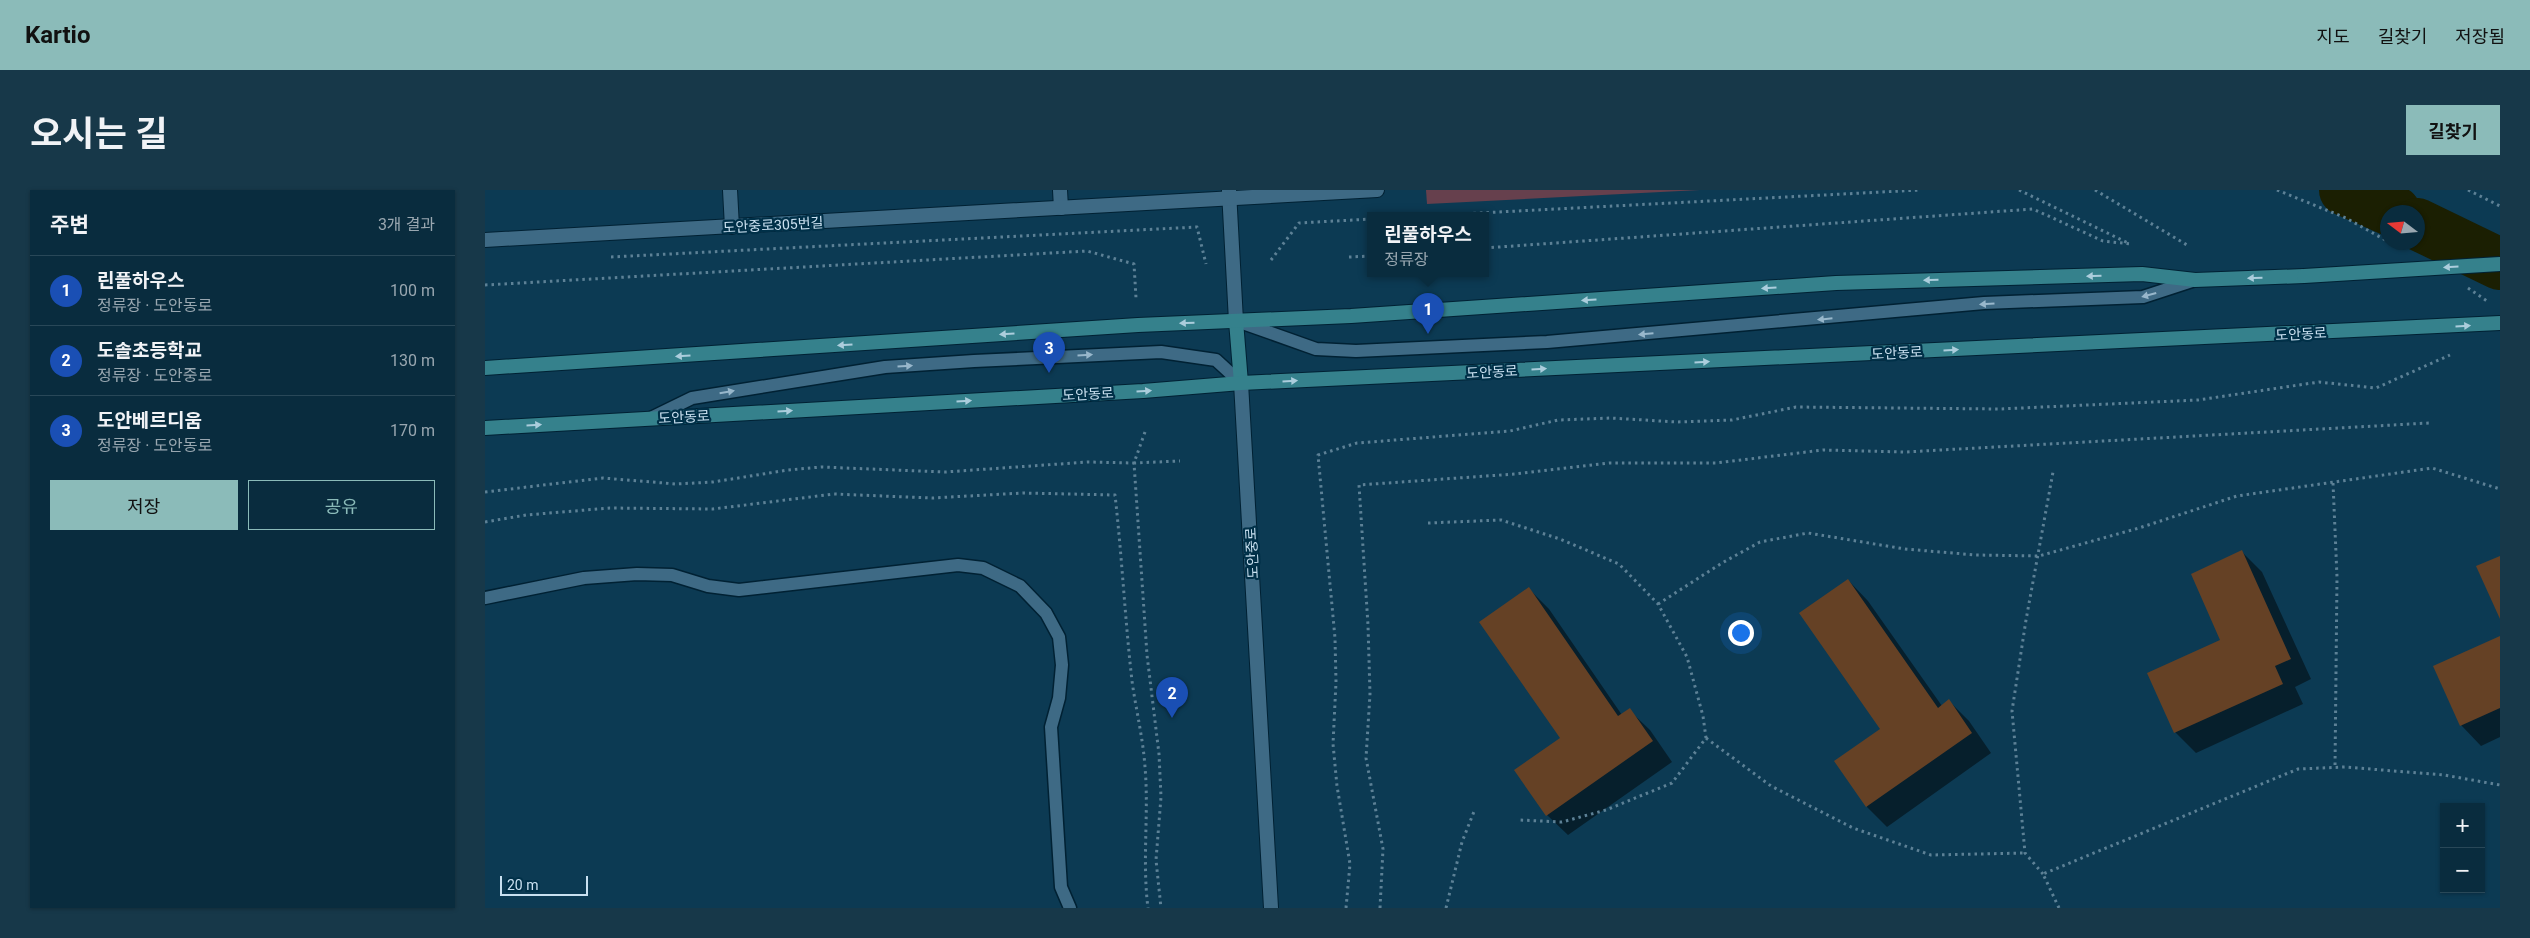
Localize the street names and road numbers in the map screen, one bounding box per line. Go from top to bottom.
street label: 도안중로305번길 [722,214,824,236]
street label: 도안동로 [2275,325,2327,343]
street label: 도안동로 [1871,344,1923,362]
street label: 도안동로 [1466,363,1518,381]
street label: 도안동로 [1062,385,1114,403]
street label: 도안동로 [658,408,710,426]
street label: 도안중로 [1243,527,1261,579]

